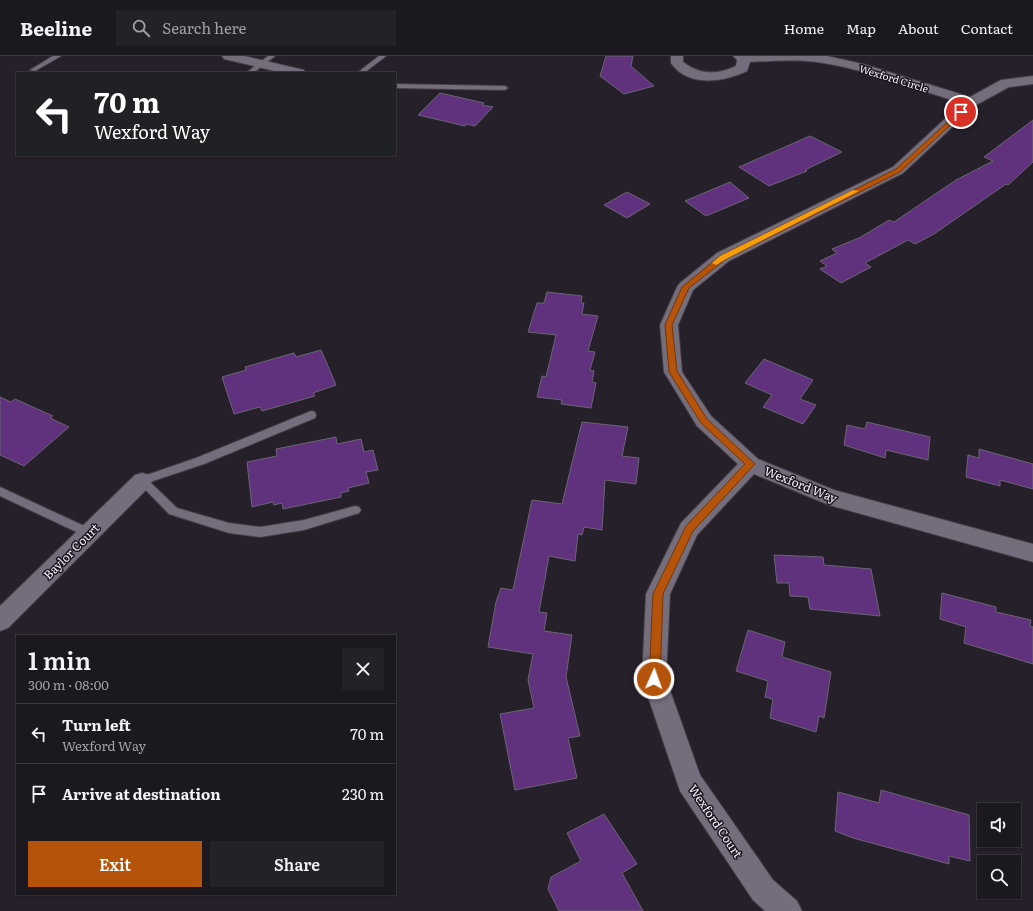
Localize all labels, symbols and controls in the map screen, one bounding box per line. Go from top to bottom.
search box [116,10,396,46]
text: Beeline [20,14,92,42]
text: Search here [162,16,246,39]
icon: search [130,17,152,39]
text: Home [784,18,824,38]
text: Map [846,18,876,38]
text: About [898,18,939,38]
text: Contact [961,18,1013,38]
street label: Wexford Circle [858,60,930,96]
text: 70 m [94,80,160,122]
icon: left [28,88,80,140]
pin [944,95,978,129]
icon: arrive [950,101,972,123]
text: Wexford Way [94,118,210,145]
street label: Wexford Way [762,461,840,507]
street label: Baylor Court [39,519,103,583]
text: 1 min [28,642,91,677]
button: close [342,648,384,690]
position arrow [633,658,675,700]
text: 300 m · 08:00 [28,675,109,694]
text: Turn left [62,713,131,736]
text: 70 m [350,722,384,745]
icon: left [28,723,50,745]
text: Wexford Way [62,736,146,755]
street label: Wexford Court [685,781,747,862]
text: Arrive at destination [62,782,221,805]
text: 230 m [342,782,384,805]
icon: arrive [28,783,50,805]
map controls [977,803,1021,899]
button: sound [977,803,1021,847]
button: Exit [28,841,202,887]
button: Share [210,841,384,887]
button: search [977,855,1021,899]

